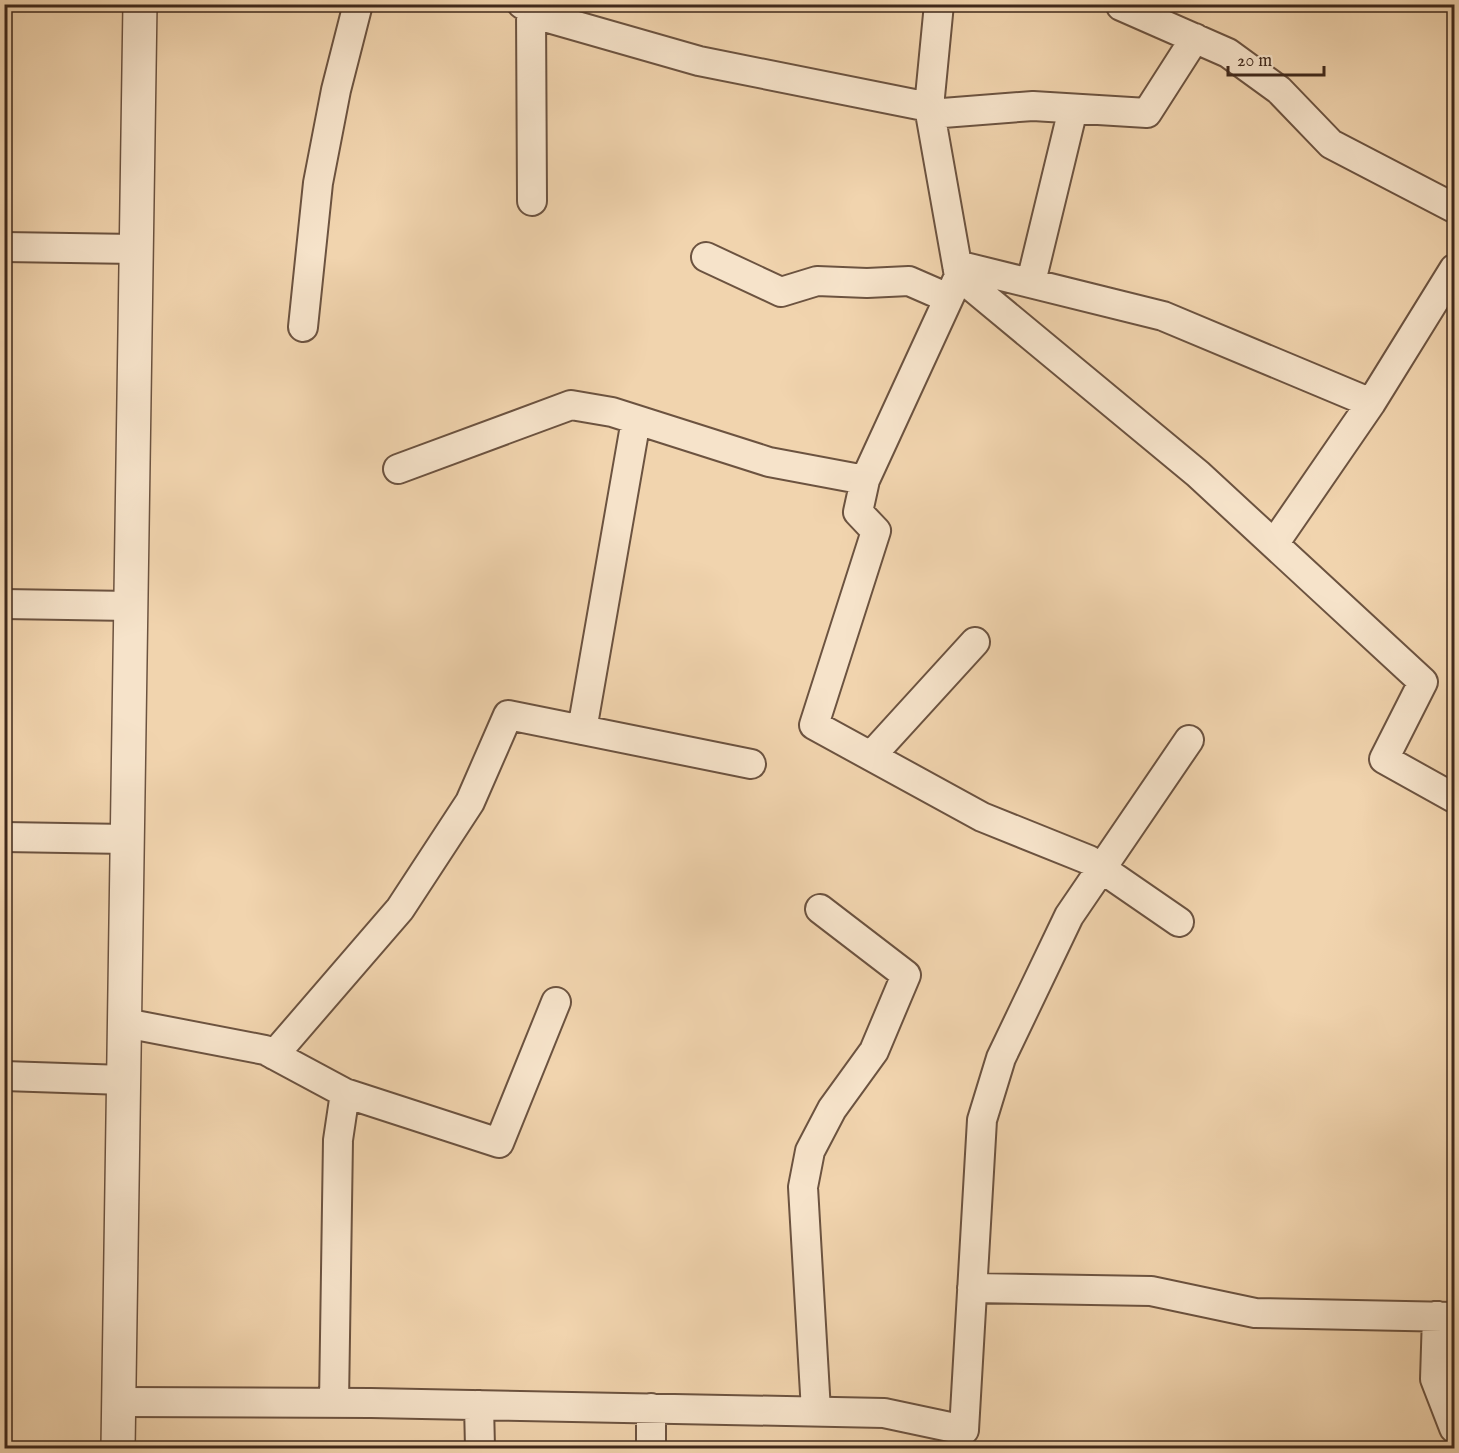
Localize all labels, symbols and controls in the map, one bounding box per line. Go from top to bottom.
scale bar [1228,39,1324,77]
text: 20 m [1237,50,1272,73]

